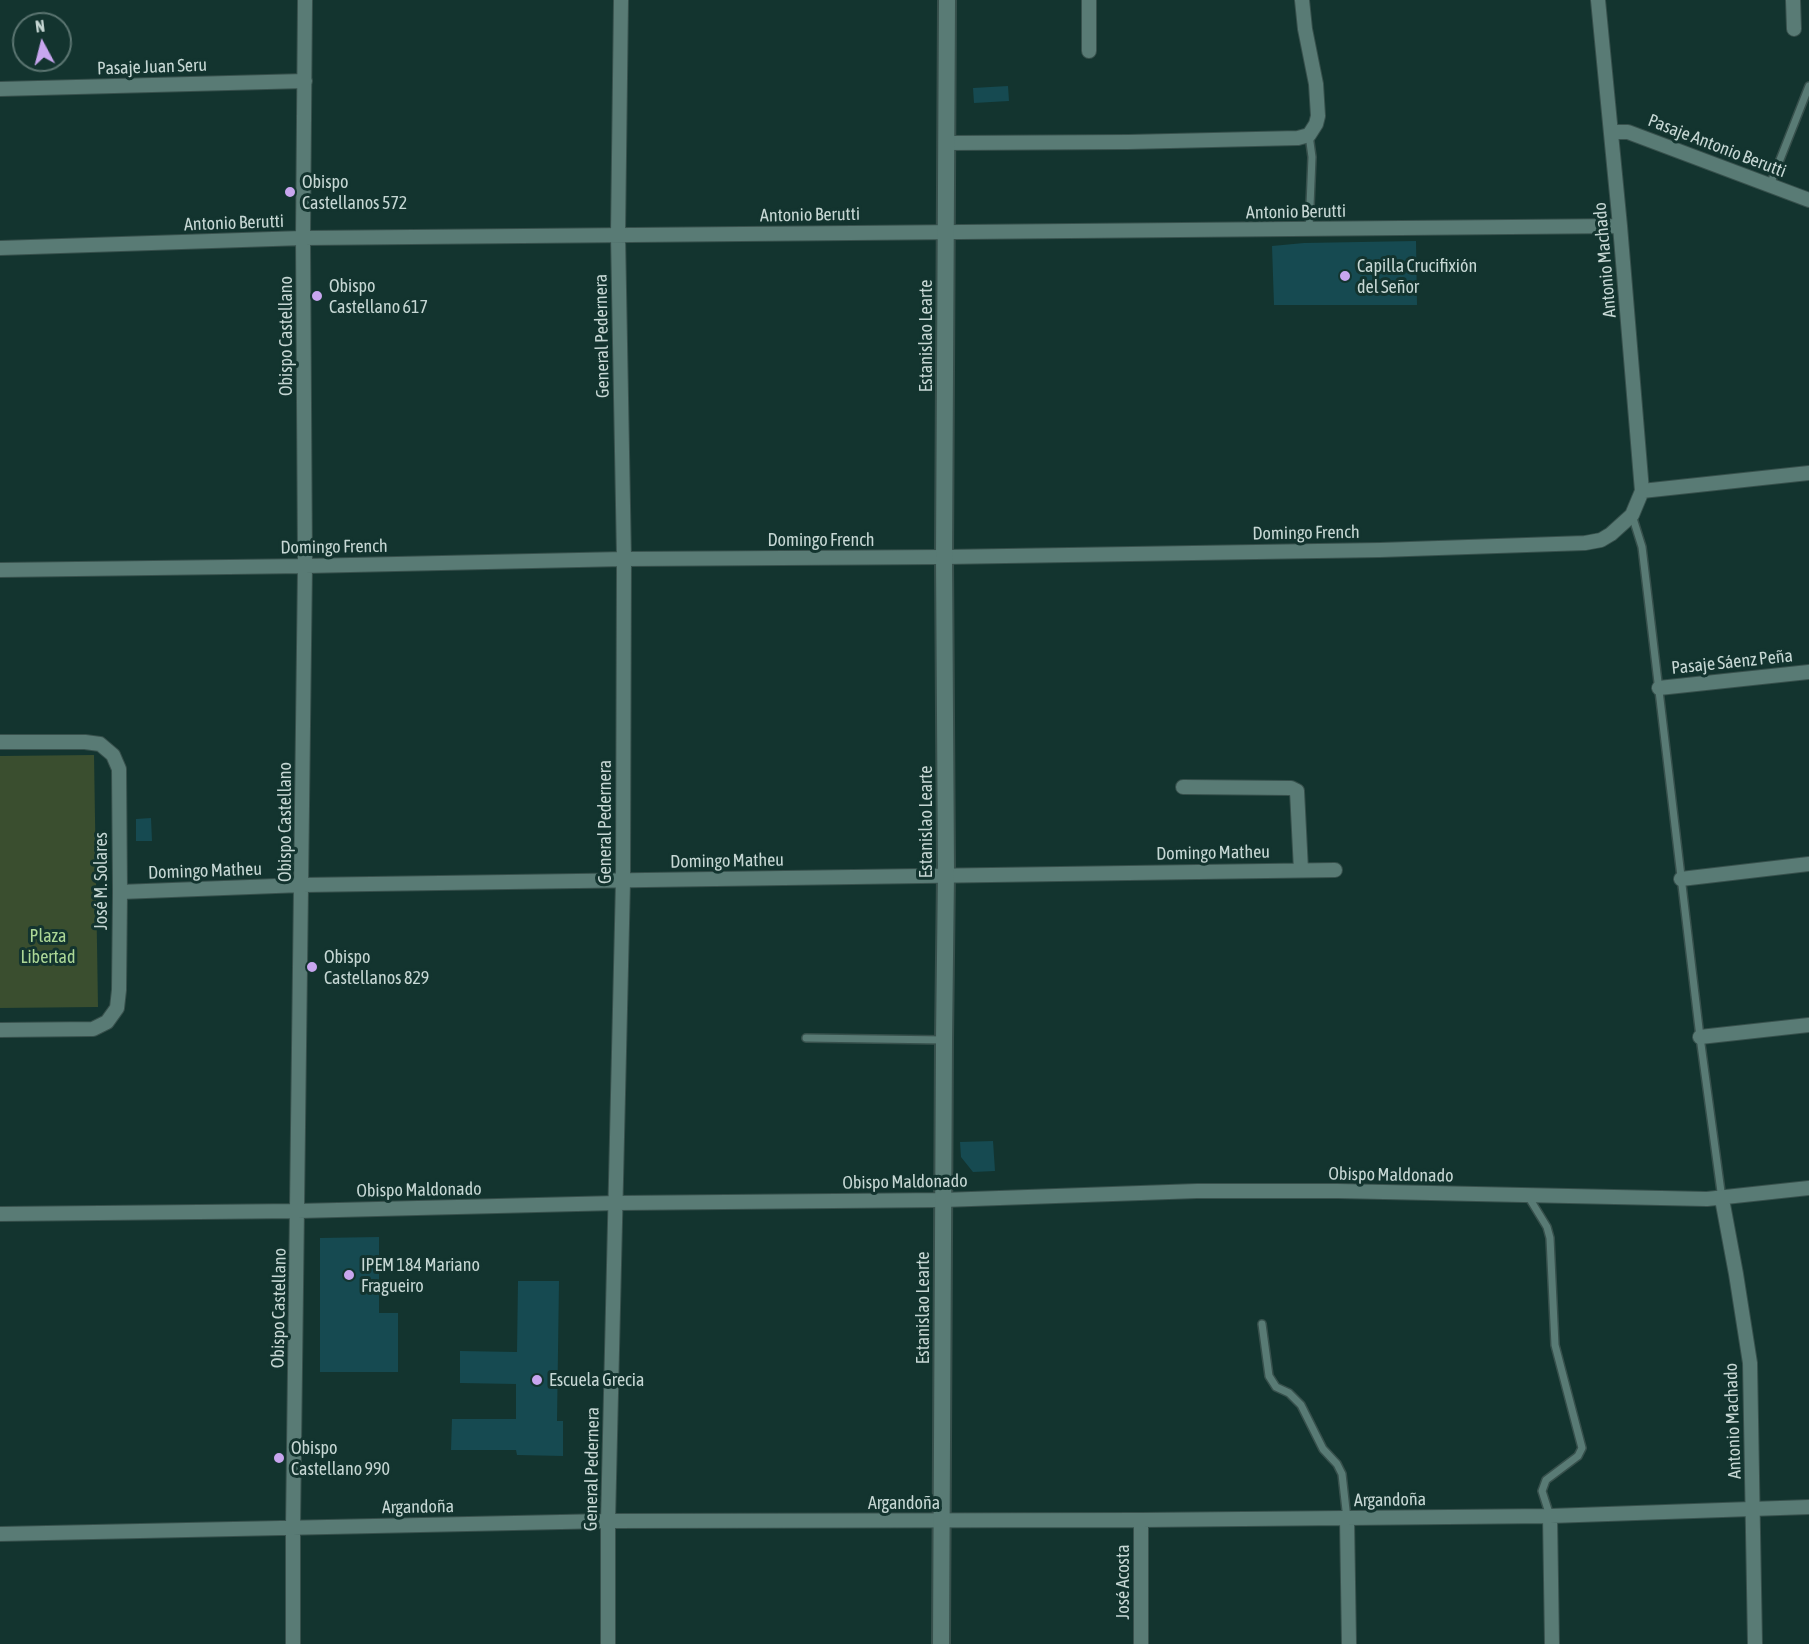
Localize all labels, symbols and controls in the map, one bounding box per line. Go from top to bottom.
north arrow [12,12,72,72]
text: N [34,17,46,36]
street label: Pasaje Juan Seru [97,54,207,80]
street label: Pasaje Antonio Berutti [1645,110,1789,182]
place label: Obispo Castellanos 572 [302,171,407,213]
marker: Obispo Castellanos 572 [283,185,297,199]
street label: Antonio Berutti [1246,200,1346,224]
street label: Antonio Machado [1589,201,1621,319]
street label: Antonio Berutti [760,203,860,227]
street label: Antonio Berutti [184,210,284,236]
place label: Capilla Crucifixión del Señor [1357,255,1477,298]
marker: Capilla Crucifixión del Señor [1338,269,1352,283]
street label: General Pedernera [590,274,614,398]
place label: Obispo Castellano 617 [329,275,428,318]
street label: Obispo Castellano [275,276,297,396]
street label: Estanislao Learte [915,280,937,392]
marker: Obispo Castellano 617 [310,289,324,303]
street label: Domingo French [1252,521,1360,545]
street label: Domingo French [767,529,875,551]
street label: Domingo French [280,535,388,559]
street label: Pasaje Sáenz Peña [1670,645,1794,679]
street label: General Pedernera [594,760,616,884]
street label: Obispo Castellano [274,762,296,882]
street label: Estanislao Learte [915,766,937,878]
street label: José M. Solares [90,832,112,930]
street label: Domingo Matheu [1156,841,1270,865]
street label: Domingo Matheu [670,849,784,873]
street label: Domingo Matheu [148,858,262,884]
park label: Plaza Libertad [20,925,76,968]
place label: Obispo Castellanos 829 [324,946,429,988]
marker: Obispo Castellanos 829 [305,960,319,974]
street label: Obispo Maldonado [1328,1163,1454,1187]
street label: Obispo Maldonado [842,1170,968,1194]
street label: Obispo Maldonado [356,1178,482,1202]
street label: Obispo Castellano [267,1248,291,1368]
street label: Estanislao Learte [912,1252,934,1364]
place label: IPEM 184 Mariano Fragueiro [361,1254,480,1296]
marker: IPEM 184 Mariano Fragueiro [342,1268,356,1282]
street label: Antonio Machado [1720,1363,1746,1479]
place label: Escuela Grecia [549,1369,644,1391]
marker: Escuela Grecia [530,1373,544,1387]
street label: General Pedernera [580,1407,604,1531]
place label: Obispo Castellano 990 [291,1437,390,1480]
marker: Obispo Castellano 990 [272,1451,286,1465]
street label: Argandoña [1354,1489,1426,1511]
street label: Argandoña [868,1492,940,1514]
street label: Argandoña [382,1496,454,1518]
street label: José Acosta [1112,1544,1134,1620]

